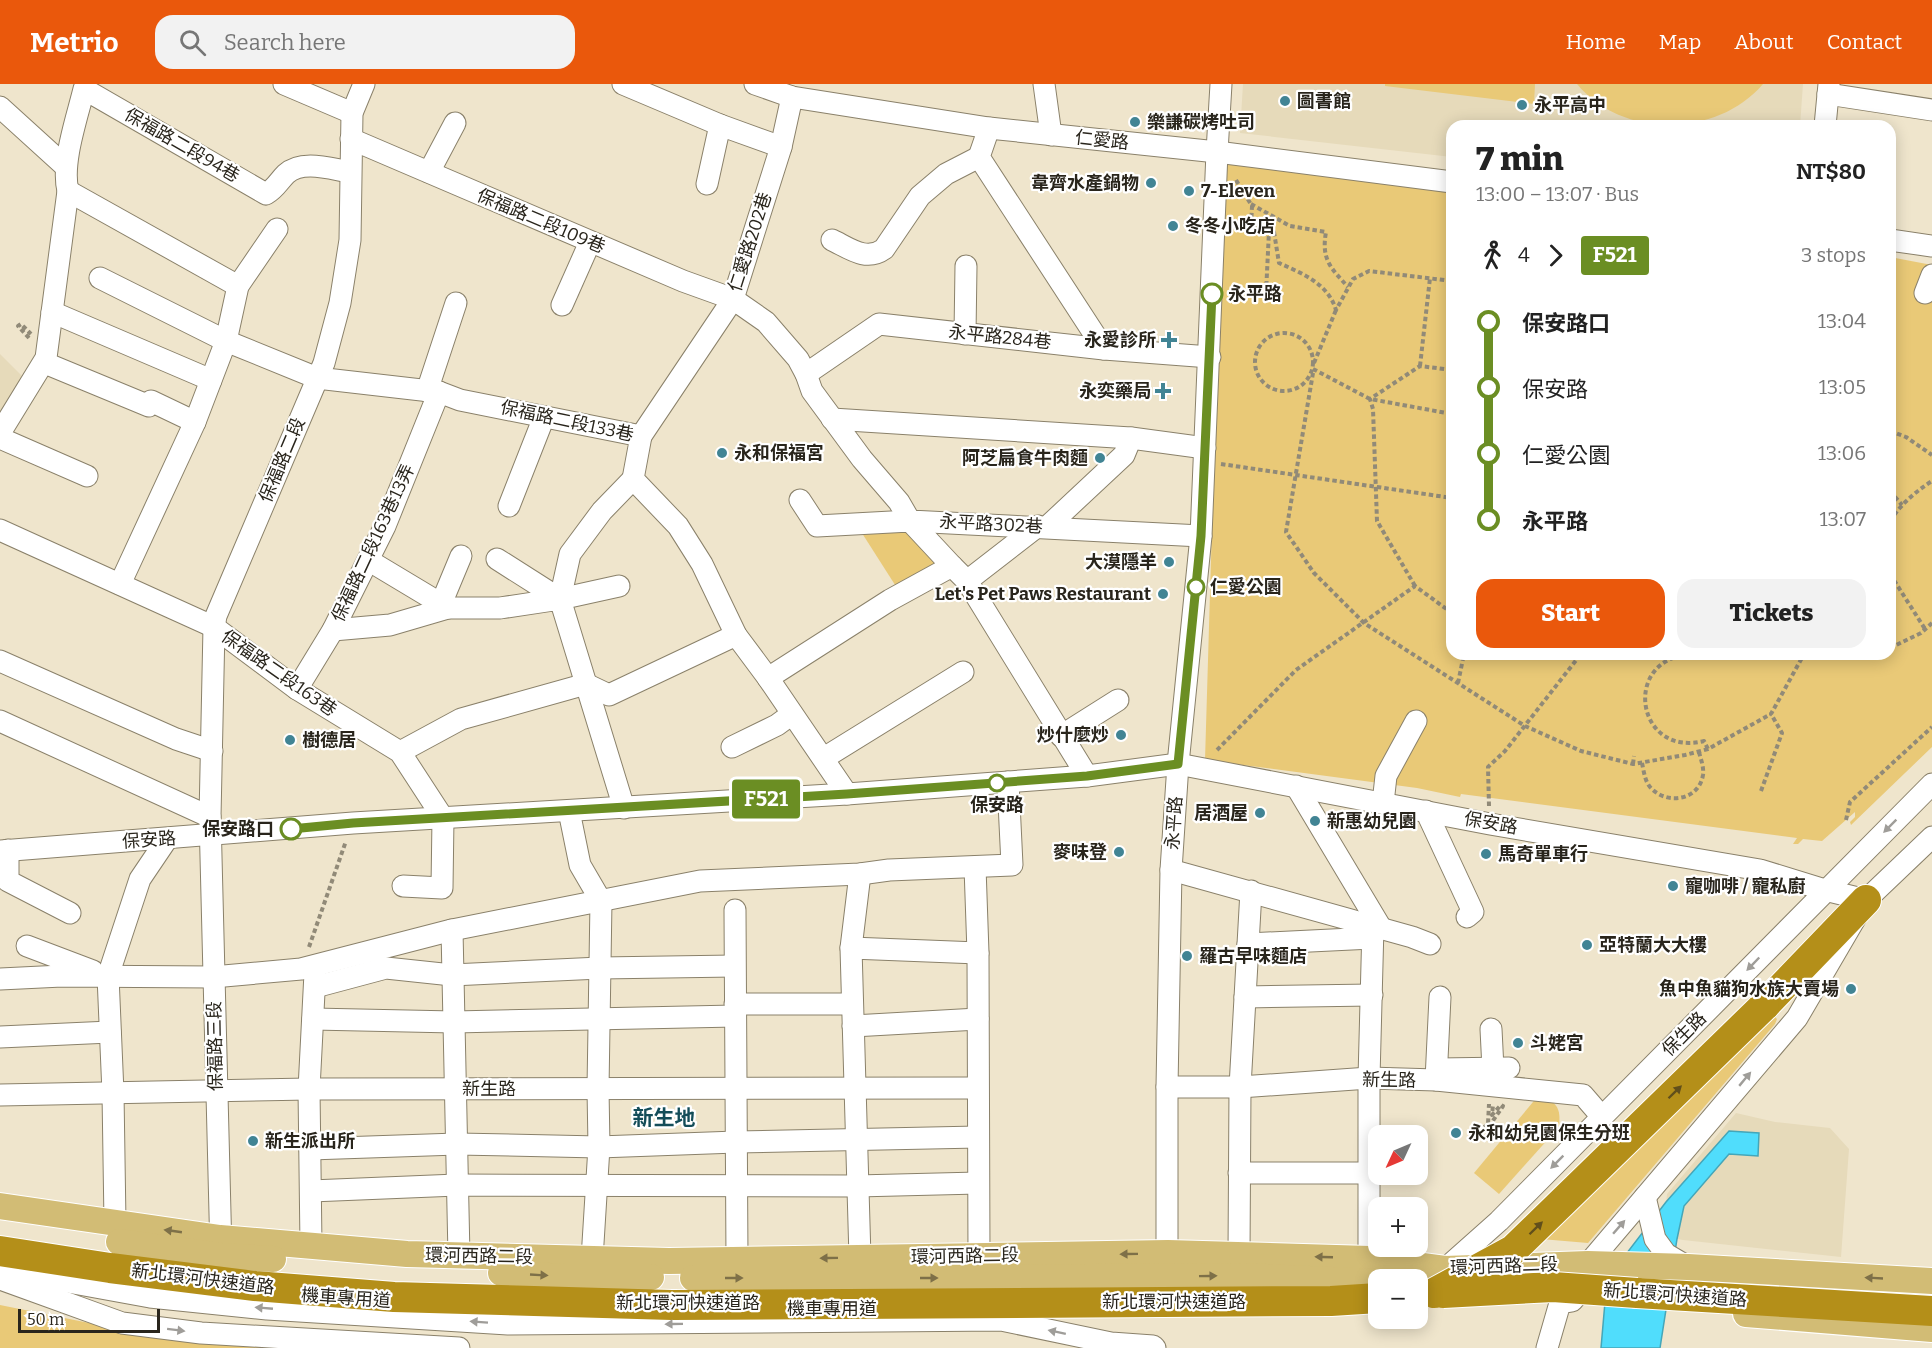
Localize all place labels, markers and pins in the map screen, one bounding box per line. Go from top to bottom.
place label: 圖書館 [1297,90,1351,112]
marker: 圖書館 [1278,94,1292,108]
place label: 永平高中 [1534,94,1606,116]
marker: 永平高中 [1515,98,1529,112]
place label: 樂謙碳烤吐司 [1147,111,1255,133]
marker: 樂謙碳烤吐司 [1128,115,1142,129]
place label: 韋齊水產鍋物 [1031,172,1139,194]
marker: 韋齊水產鍋物 [1144,176,1158,190]
place label: 7-Eleven [1201,180,1276,202]
marker: 7-Eleven [1182,184,1196,198]
place label: 冬冬小吃店 [1185,215,1275,237]
marker: 冬冬小吃店 [1166,219,1180,233]
marker: 永平路 [1201,283,1223,305]
place label: 永平路 [1228,283,1282,305]
place label: 永愛診所 [1084,329,1156,351]
marker: 永愛診所 [1160,331,1178,349]
place label: 永奕藥局 [1079,380,1151,402]
marker: 永奕藥局 [1156,384,1170,398]
place label: 永和保福宮 [734,442,824,464]
marker: 永和保福宮 [715,446,729,460]
place label: 阿芝扁食牛肉麵 [962,447,1088,469]
marker: 阿芝扁食牛肉麵 [1093,451,1107,465]
place label: 大漠隱羊 [1085,551,1157,573]
marker: 大漠隱羊 [1162,555,1176,569]
place label: 仁愛公園 [1210,576,1282,598]
marker: 仁愛公園 [1187,578,1205,596]
place label: Let's Pet Paws Restaurant [935,583,1151,605]
marker: Let's Pet Paws Restaurant [1156,587,1170,601]
place label: 炒什麼炒 [1037,724,1109,746]
marker: 炒什麼炒 [1114,728,1128,742]
place label: 樹德居 [302,729,356,751]
marker: 樹德居 [283,733,297,747]
marker: 保安路 [988,774,1006,792]
place label: 保安路 [970,794,1024,816]
place label: 居酒屋 [1194,802,1248,824]
marker: 居酒屋 [1253,806,1267,820]
place label: 新惠幼兒園 [1327,810,1417,832]
marker: 新惠幼兒園 [1308,814,1322,828]
place label: 保安路口 [202,818,274,840]
marker: 保安路口 [280,818,302,840]
place label: 麥味登 [1053,841,1107,863]
place label: 馬奇單車行 [1498,843,1588,865]
marker: 麥味登 [1112,845,1126,859]
marker: 馬奇單車行 [1479,847,1493,861]
place label: 寵咖啡 / 寵私廚 [1685,875,1806,897]
marker: 寵咖啡 / 寵私廚 [1666,879,1680,893]
place label: 亞特蘭大大樓 [1599,934,1707,956]
marker: 亞特蘭大大樓 [1580,938,1594,952]
place label: 羅古早味麵店 [1199,945,1307,967]
marker: 羅古早味麵店 [1180,949,1194,963]
place label: 魚中魚貓狗水族大賣場 [1659,978,1839,1000]
marker: 魚中魚貓狗水族大賣場 [1844,982,1858,996]
place label: 斗姥宮 [1530,1032,1584,1054]
marker: 斗姥宮 [1511,1036,1525,1050]
place label: 永和幼兒園保生分班 [1468,1122,1630,1144]
marker: 永和幼兒園保生分班 [1449,1126,1463,1140]
place label: 新生派出所 [265,1130,355,1152]
marker: 新生派出所 [246,1134,260,1148]

